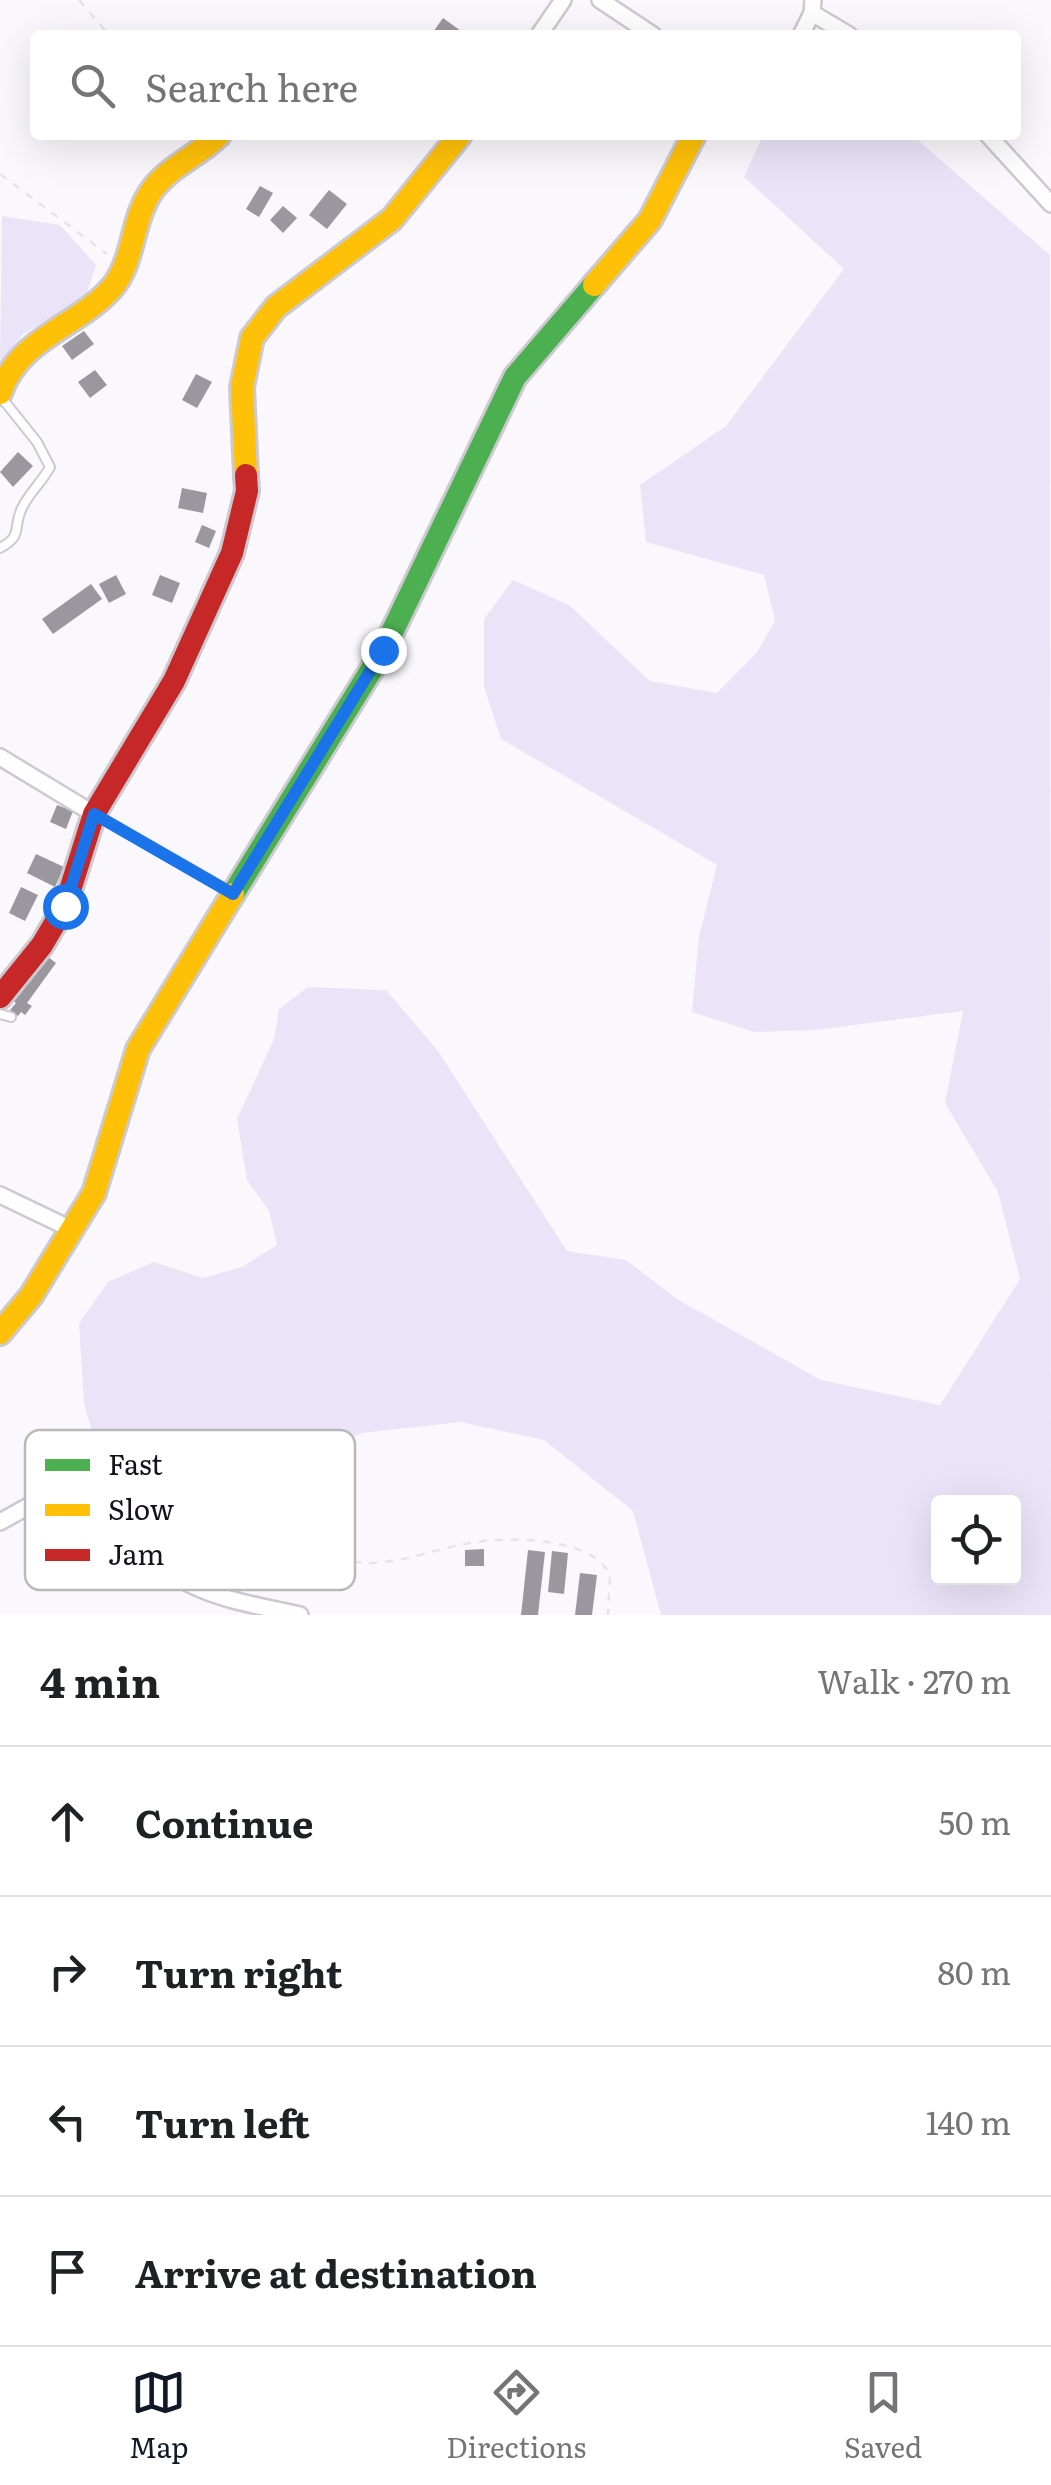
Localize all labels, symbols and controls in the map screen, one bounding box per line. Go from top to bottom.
search box [30,30,1021,140]
text: Search here [145,57,358,114]
icon: search [65,58,120,113]
route end [361,628,407,674]
route start [43,884,89,930]
legend [25,1430,355,1590]
text: Fast [108,1442,163,1484]
text: Slow [108,1487,174,1529]
map controls [931,1495,1021,1585]
button: locate [931,1495,1021,1585]
text: Jam [108,1532,164,1574]
text: 4 min [40,1649,160,1711]
text: Walk · 270 m [818,1656,1011,1704]
text: Continue [135,1793,313,1850]
icon: ahead [40,1794,95,1849]
text: 50 m [939,1797,1011,1845]
text: Turn right [135,1943,342,2000]
icon: right [40,1944,95,1999]
text: 80 m [937,1947,1011,1995]
text: Turn left [135,2093,310,2150]
icon: left [40,2094,95,2149]
text: 140 m [926,2097,1011,2145]
text: Arrive at destination [135,2243,537,2300]
icon: arrive [40,2244,95,2299]
tab: Map [129,2365,189,2467]
tab: Directions [446,2365,586,2467]
tab: Saved [844,2365,922,2467]

